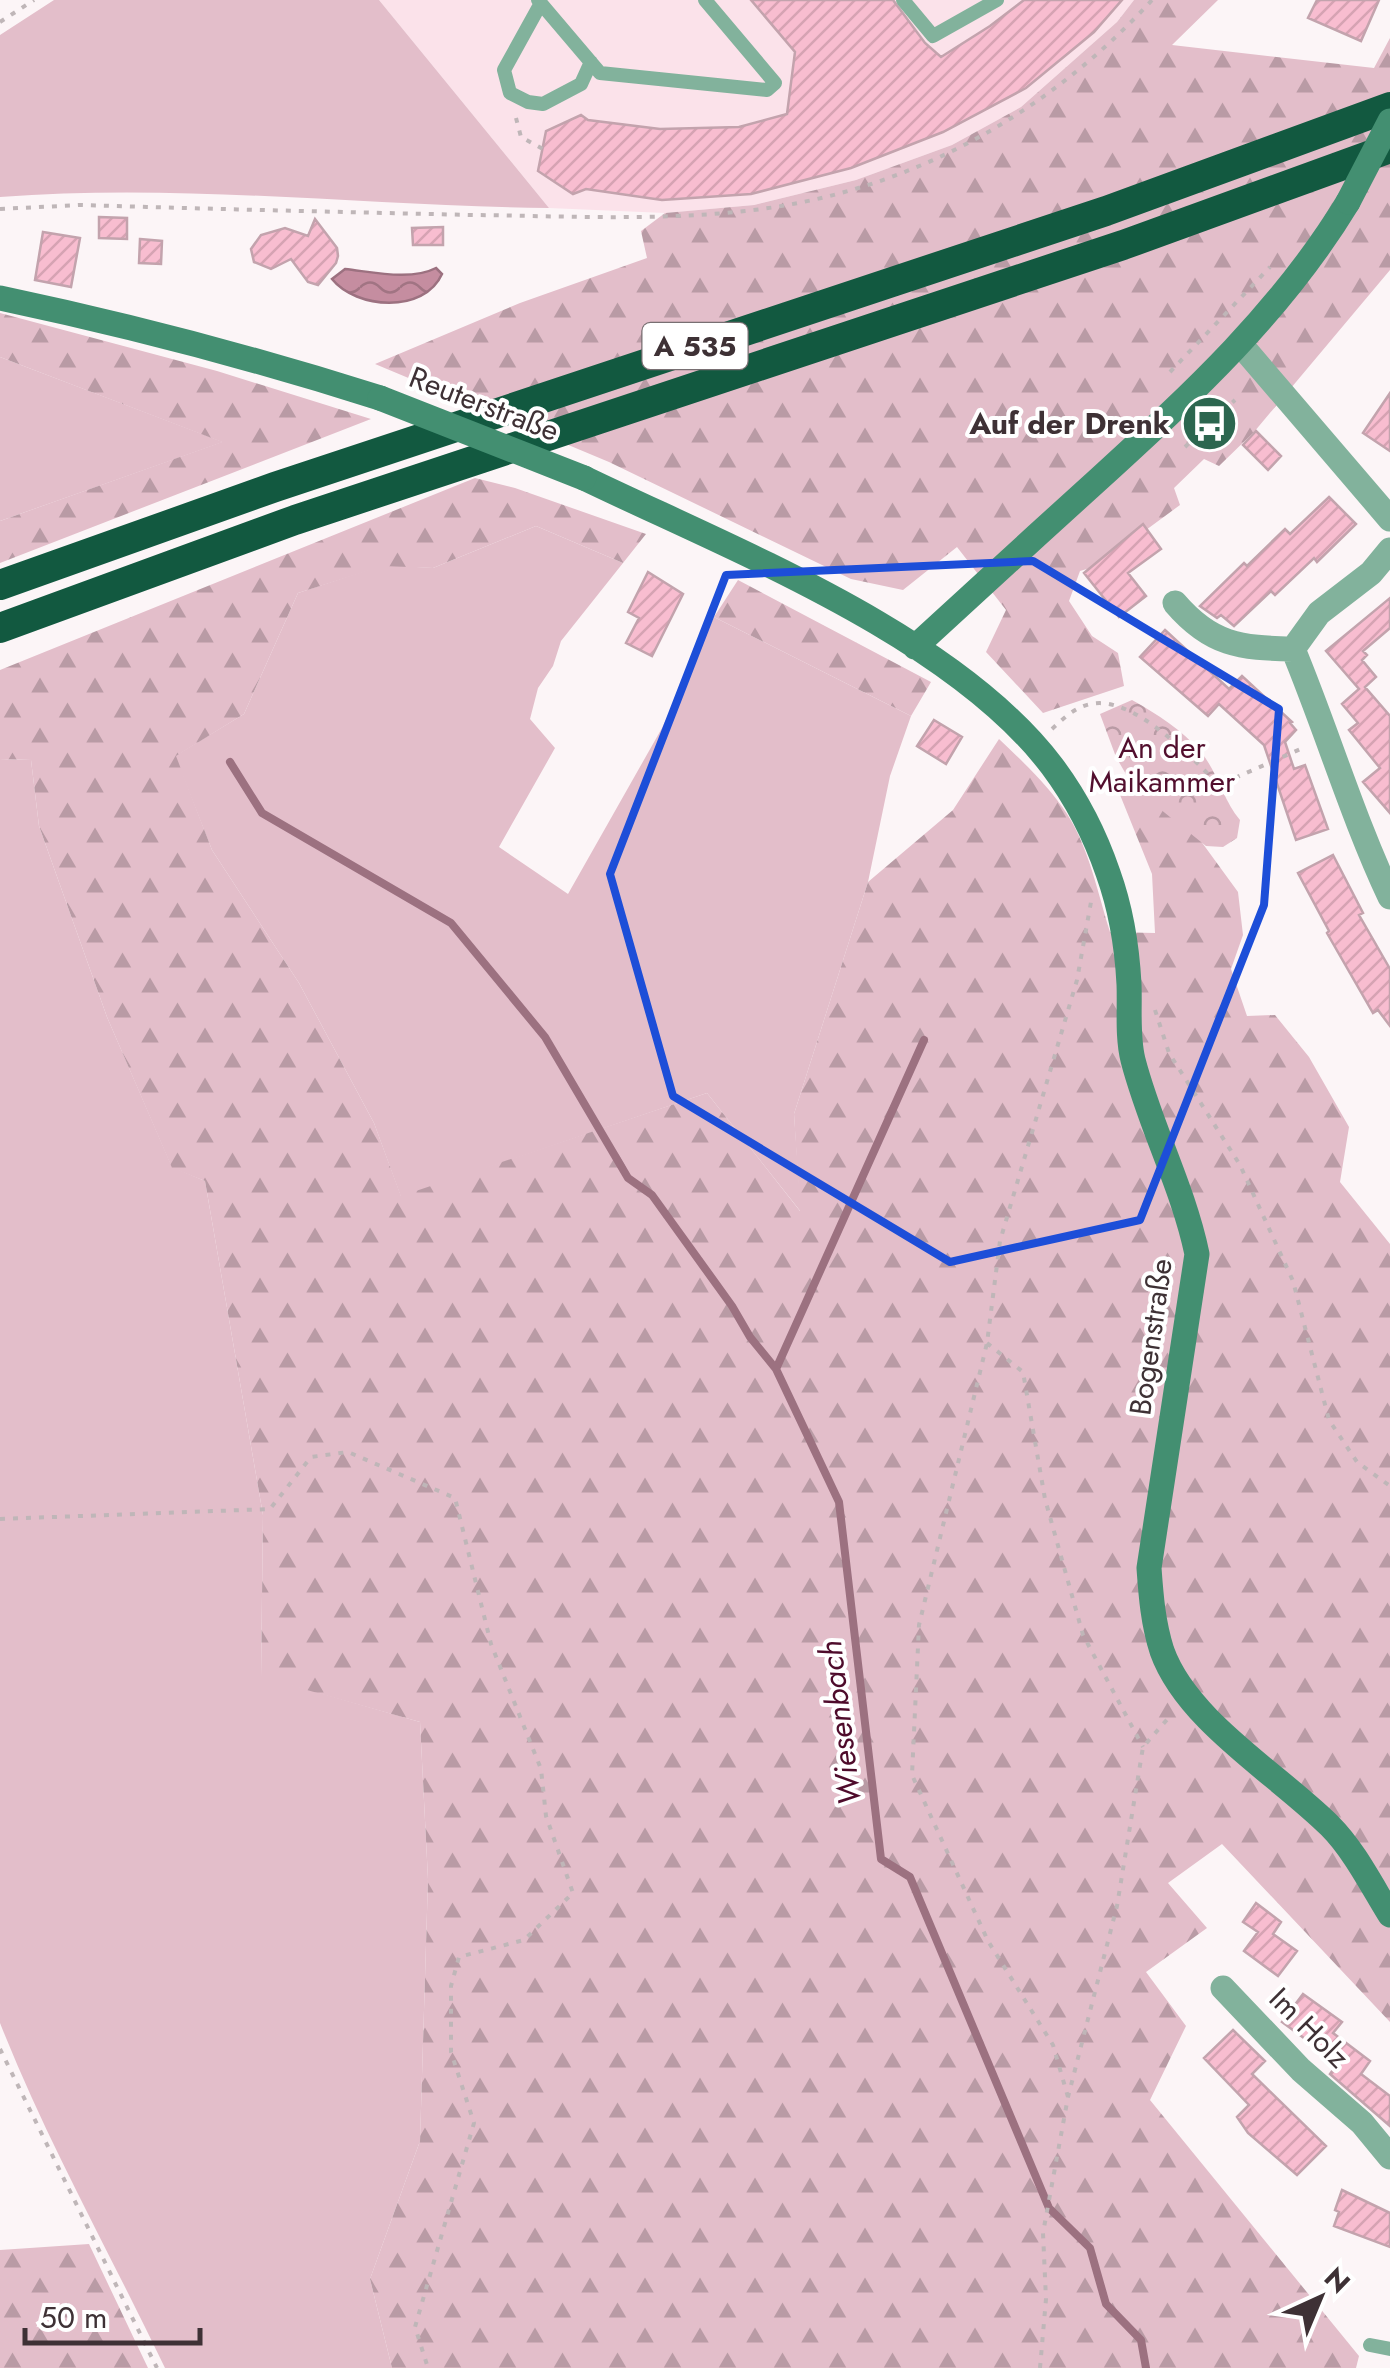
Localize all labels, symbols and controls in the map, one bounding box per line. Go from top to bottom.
road number: A 535 [642,323,748,369]
street label: Reuterstraße [403,355,565,452]
bus stop icon: Auf der Drenk [1179,394,1239,454]
place label: Auf der Drenk [968,402,1171,445]
park label: An der Maikammer [1089,726,1236,803]
street label: Bogenstraße [1118,1256,1183,1418]
water label: Wiesenbach [807,1638,873,1808]
street label: Im Holz [1259,1978,1359,2078]
north arrow [1270,2248,1370,2348]
text: N [1315,2258,1359,2303]
scale bar [25,2283,200,2345]
text: 50 m [40,2296,107,2339]

